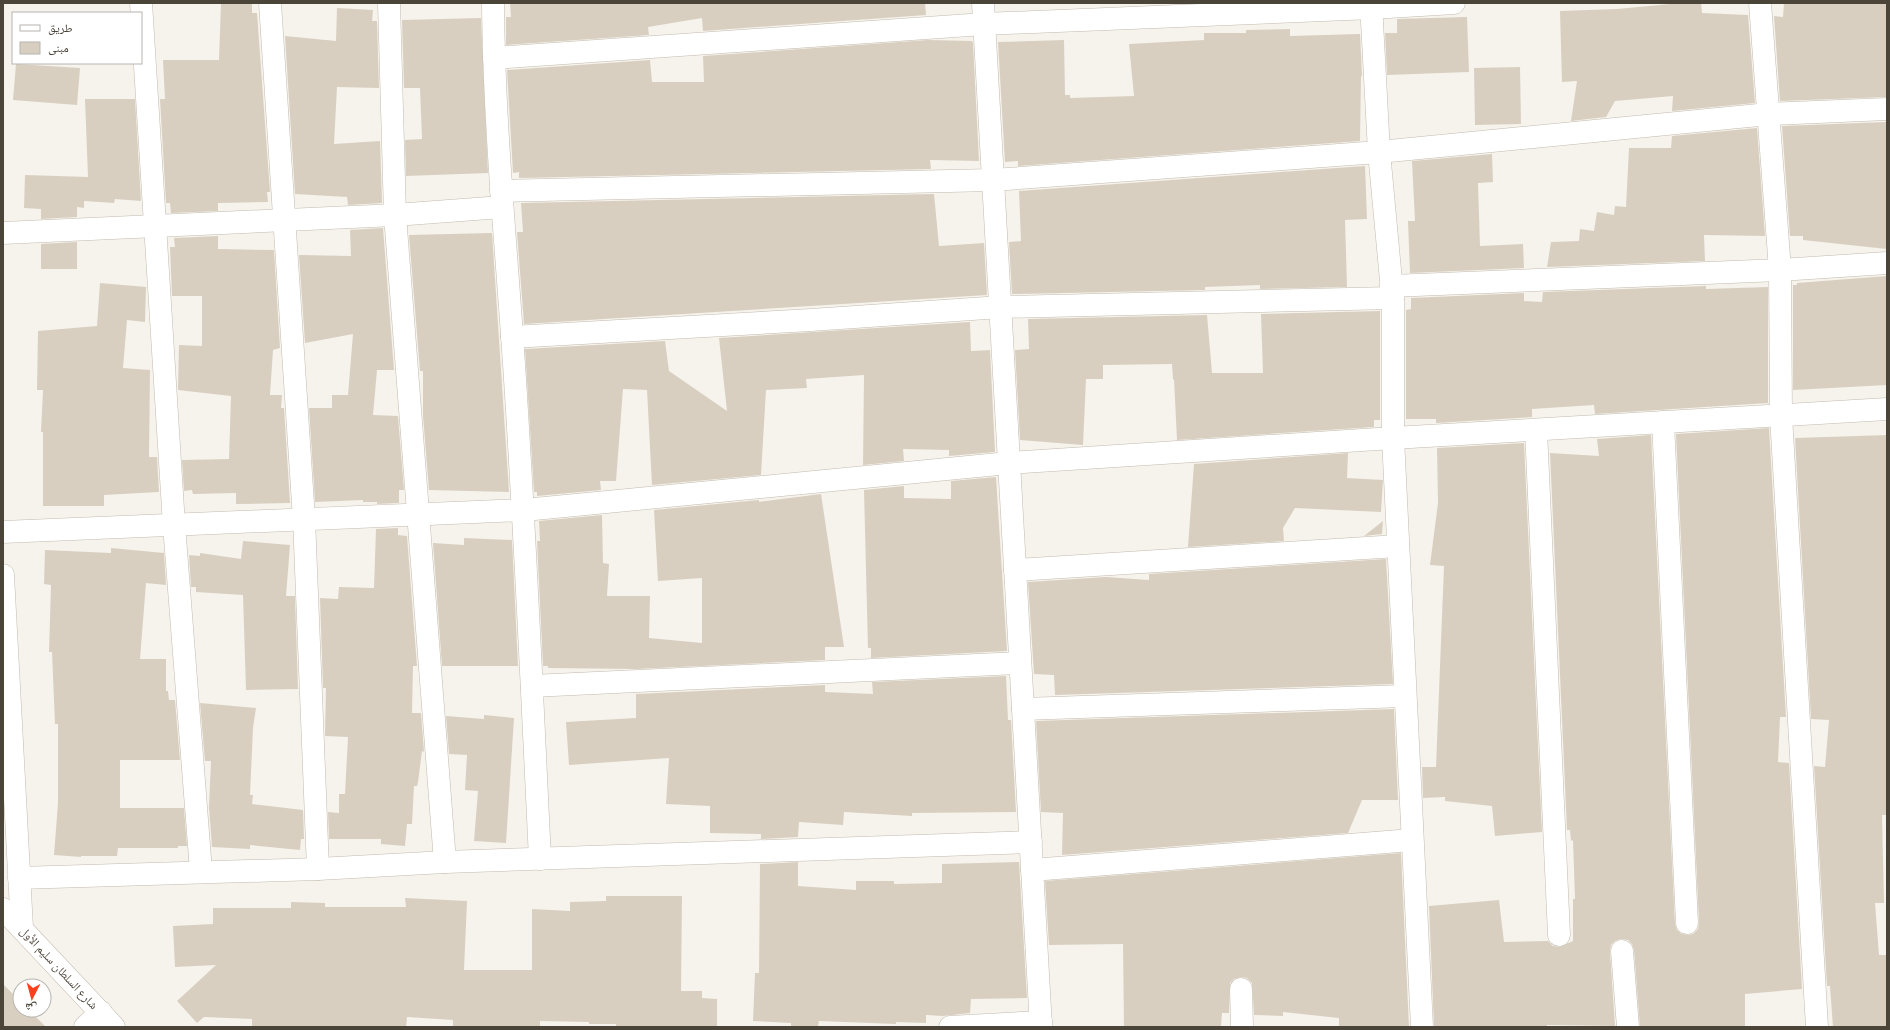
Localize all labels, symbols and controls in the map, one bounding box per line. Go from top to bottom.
legend [12,12,142,64]
text: طريق [48,20,73,35]
text: مبنى [48,40,69,55]
street label: شارع السلطان سليم الأول [17,924,101,1012]
north arrow [12,978,52,1018]

